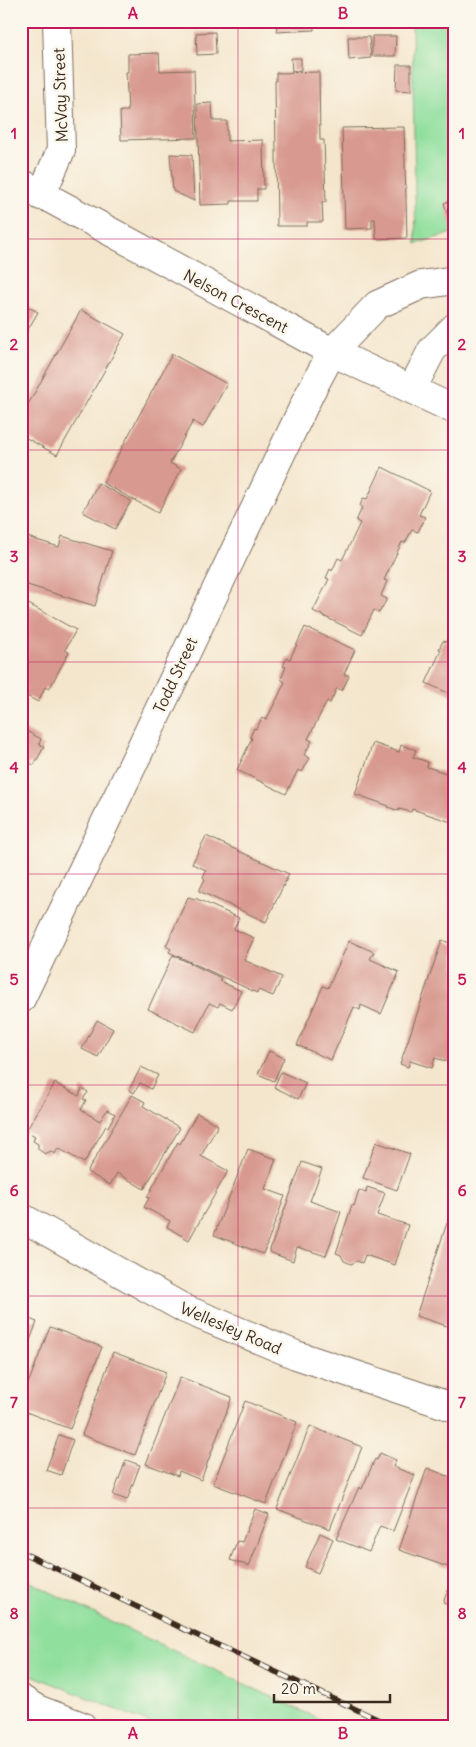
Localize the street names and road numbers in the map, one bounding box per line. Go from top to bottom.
street label: McVay Street [48,47,72,143]
street label: Nelson Crescent [180,265,292,337]
street label: Todd Street [149,633,202,716]
street label: Wellesley Road [177,1298,285,1358]

